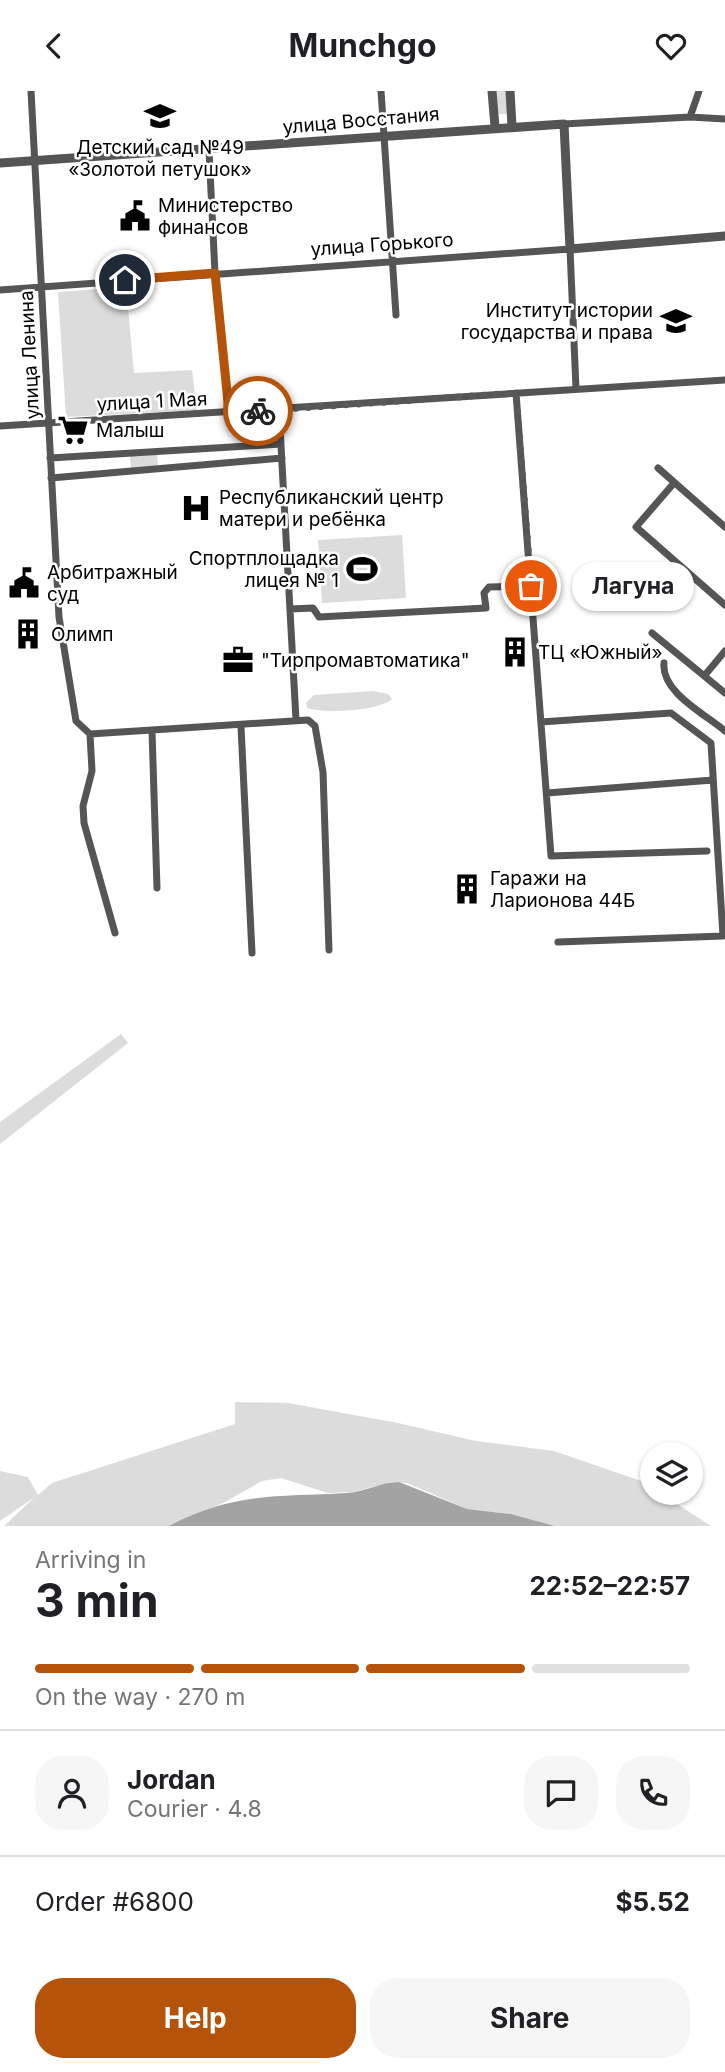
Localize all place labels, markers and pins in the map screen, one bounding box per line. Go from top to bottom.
school or university icon: Детский сад №49 «Золотой петушок» [143,99,177,133]
place label: Детский сад №49 «Золотой петушок» [68,136,252,181]
place label: Министерство финансов [158,194,293,239]
public building icon: Министерство финансов [118,199,152,233]
pin [95,250,155,310]
place label: Институт истории государства и права [461,299,653,344]
school or university icon: Институт истории государства и права [659,304,693,338]
supermarket icon: Малыш [56,413,90,447]
place label: Малыш [96,419,164,442]
place label: Республиканский центр матери и ребёнка [219,486,444,531]
hospital icon: Республиканский центр матери и ребёнка [179,491,213,525]
place label: Спортплощадка лицея № 1 [189,547,339,592]
sports icon: Спортплощадка лицея № 1 [345,552,379,586]
pin [501,556,561,616]
place label: Арбитражный суд [47,561,178,606]
callout: Лагуна [573,561,696,611]
public building icon: Арбитражный суд [7,566,41,600]
building icon: Олимп [11,617,45,651]
place label: Олимп [51,623,114,646]
building icon: ТЦ «Южный» [498,635,532,669]
place label: ТЦ «Южный» [538,641,663,664]
office icon: "Тирпромавтоматика" [221,643,255,677]
place label: "Тирпромавтоматика" [261,649,470,672]
place label: Гаражи на Ларионова 44Б [490,867,635,912]
building icon: Гаражи на Ларионова 44Б [450,872,484,906]

